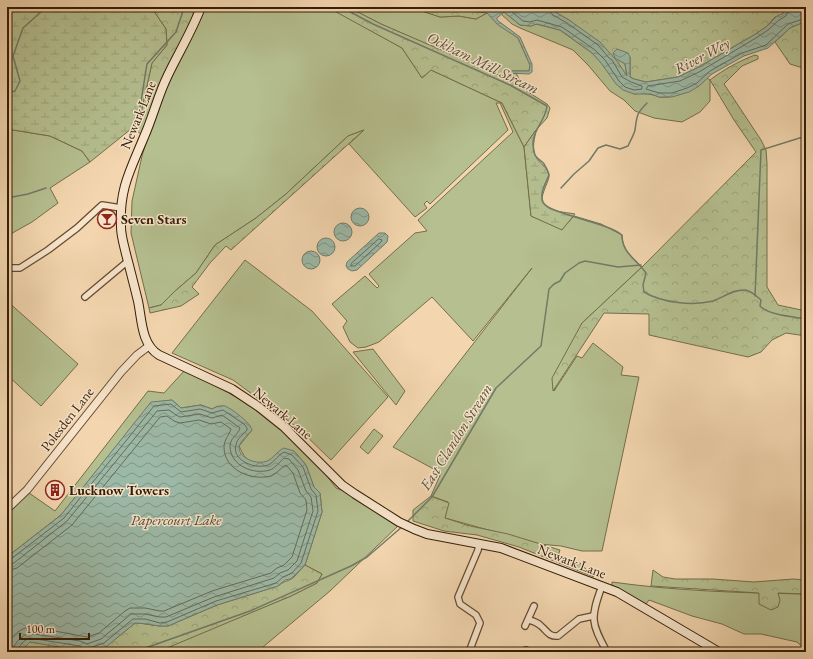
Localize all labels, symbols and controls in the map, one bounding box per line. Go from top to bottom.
water label: Ockham Mill Stream [424,27,542,98]
water label: River Wey [671,33,733,78]
street label: Newark Lane [116,78,160,152]
bar icon: Seven Stars [96,208,118,230]
place label: Seven Stars [121,210,187,228]
water label: East Clandon Stream [415,380,496,494]
street label: Polesden Lane [36,383,98,455]
street label: Newark Lane [250,383,317,443]
building icon: Lucknow Towers [44,479,66,501]
place label: Lucknow Towers [69,481,169,499]
water label: Papercourt Lake [131,510,222,529]
street label: Newark Lane [535,540,609,583]
scale bar [20,615,89,641]
text: 100 m [26,621,56,637]

